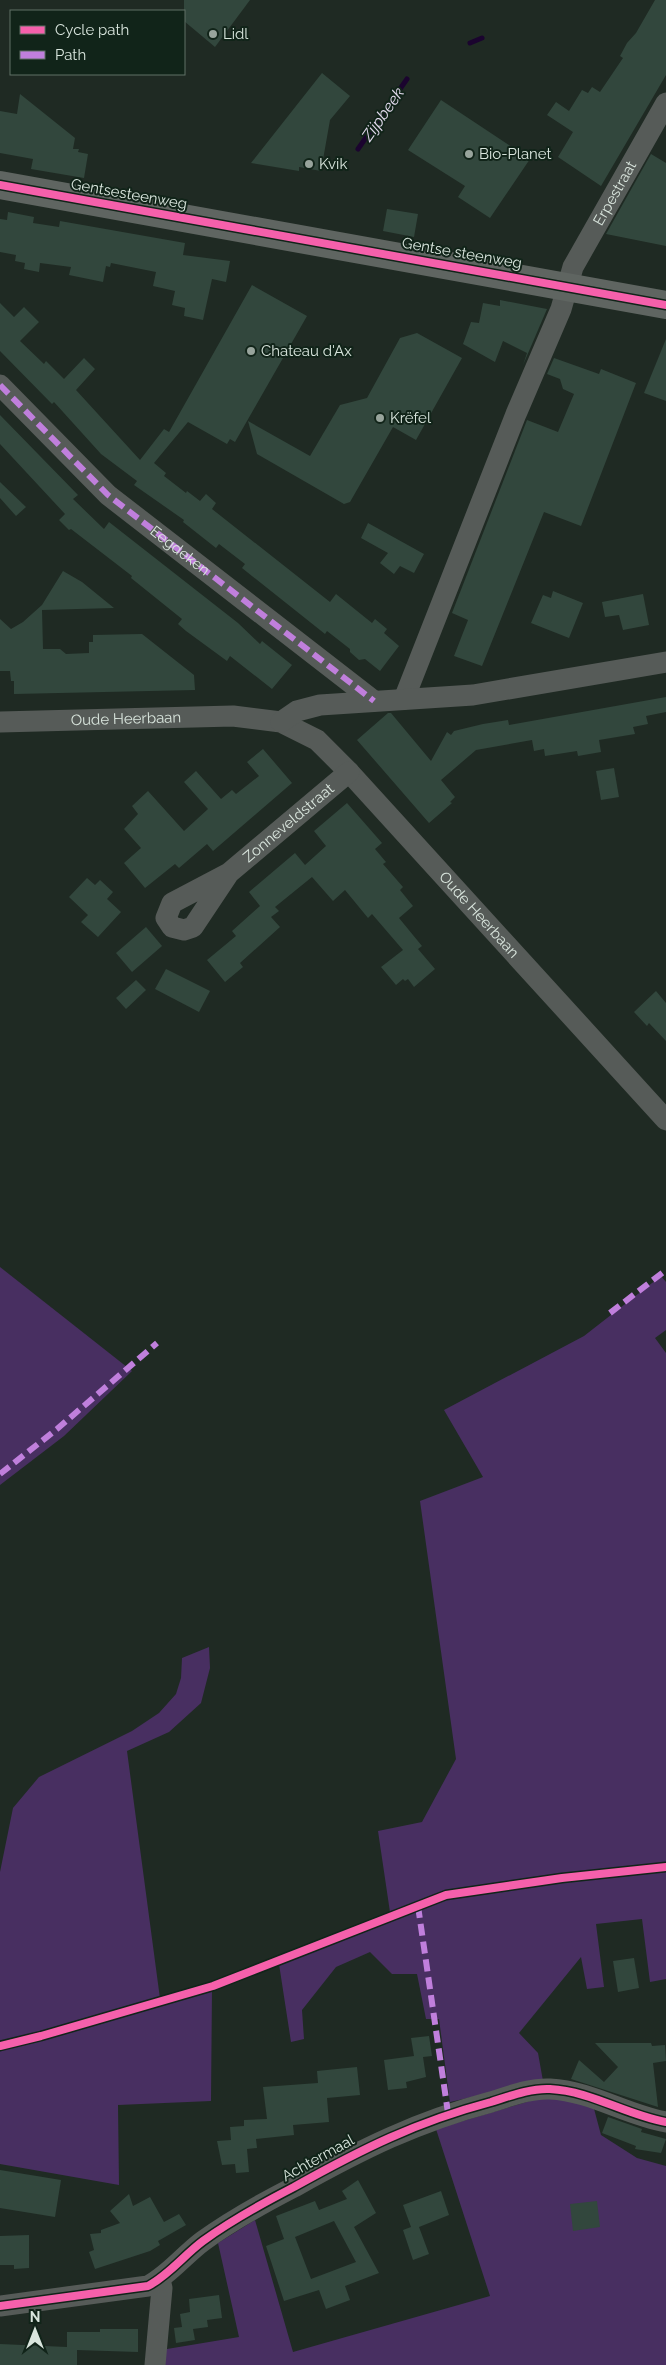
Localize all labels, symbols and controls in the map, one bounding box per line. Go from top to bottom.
legend [10,10,185,75]
text: Cycle path [55,21,129,39]
place label: Lidl [223,25,249,43]
marker: Lidl [207,28,219,40]
text: Path [55,46,86,64]
water label: Zijpbeek [357,83,409,145]
place label: Bio-Planet [479,145,552,163]
marker: Bio-Planet [463,148,475,160]
place label: Kvik [319,155,347,173]
marker: Kvik [303,158,315,170]
street label: Erpestraat [589,158,640,229]
street label: Gentsesteenweg [70,175,188,213]
street label: Gentse steenweg [401,234,523,272]
place label: Chateau d'Ax [261,342,352,360]
marker: Chateau d'Ax [245,345,257,357]
place label: Krëfel [390,409,432,427]
marker: Krëfel [374,412,386,424]
street label: Eegdeken [147,522,213,579]
street label: Oude Heerbaan [71,708,181,729]
street label: Zonneveldstraat [240,780,338,866]
street label: Oude Heerbaan [435,868,523,962]
street label: Achtermaal [279,2130,358,2185]
north arrow [10,2305,60,2355]
text: N [30,2309,40,2325]

